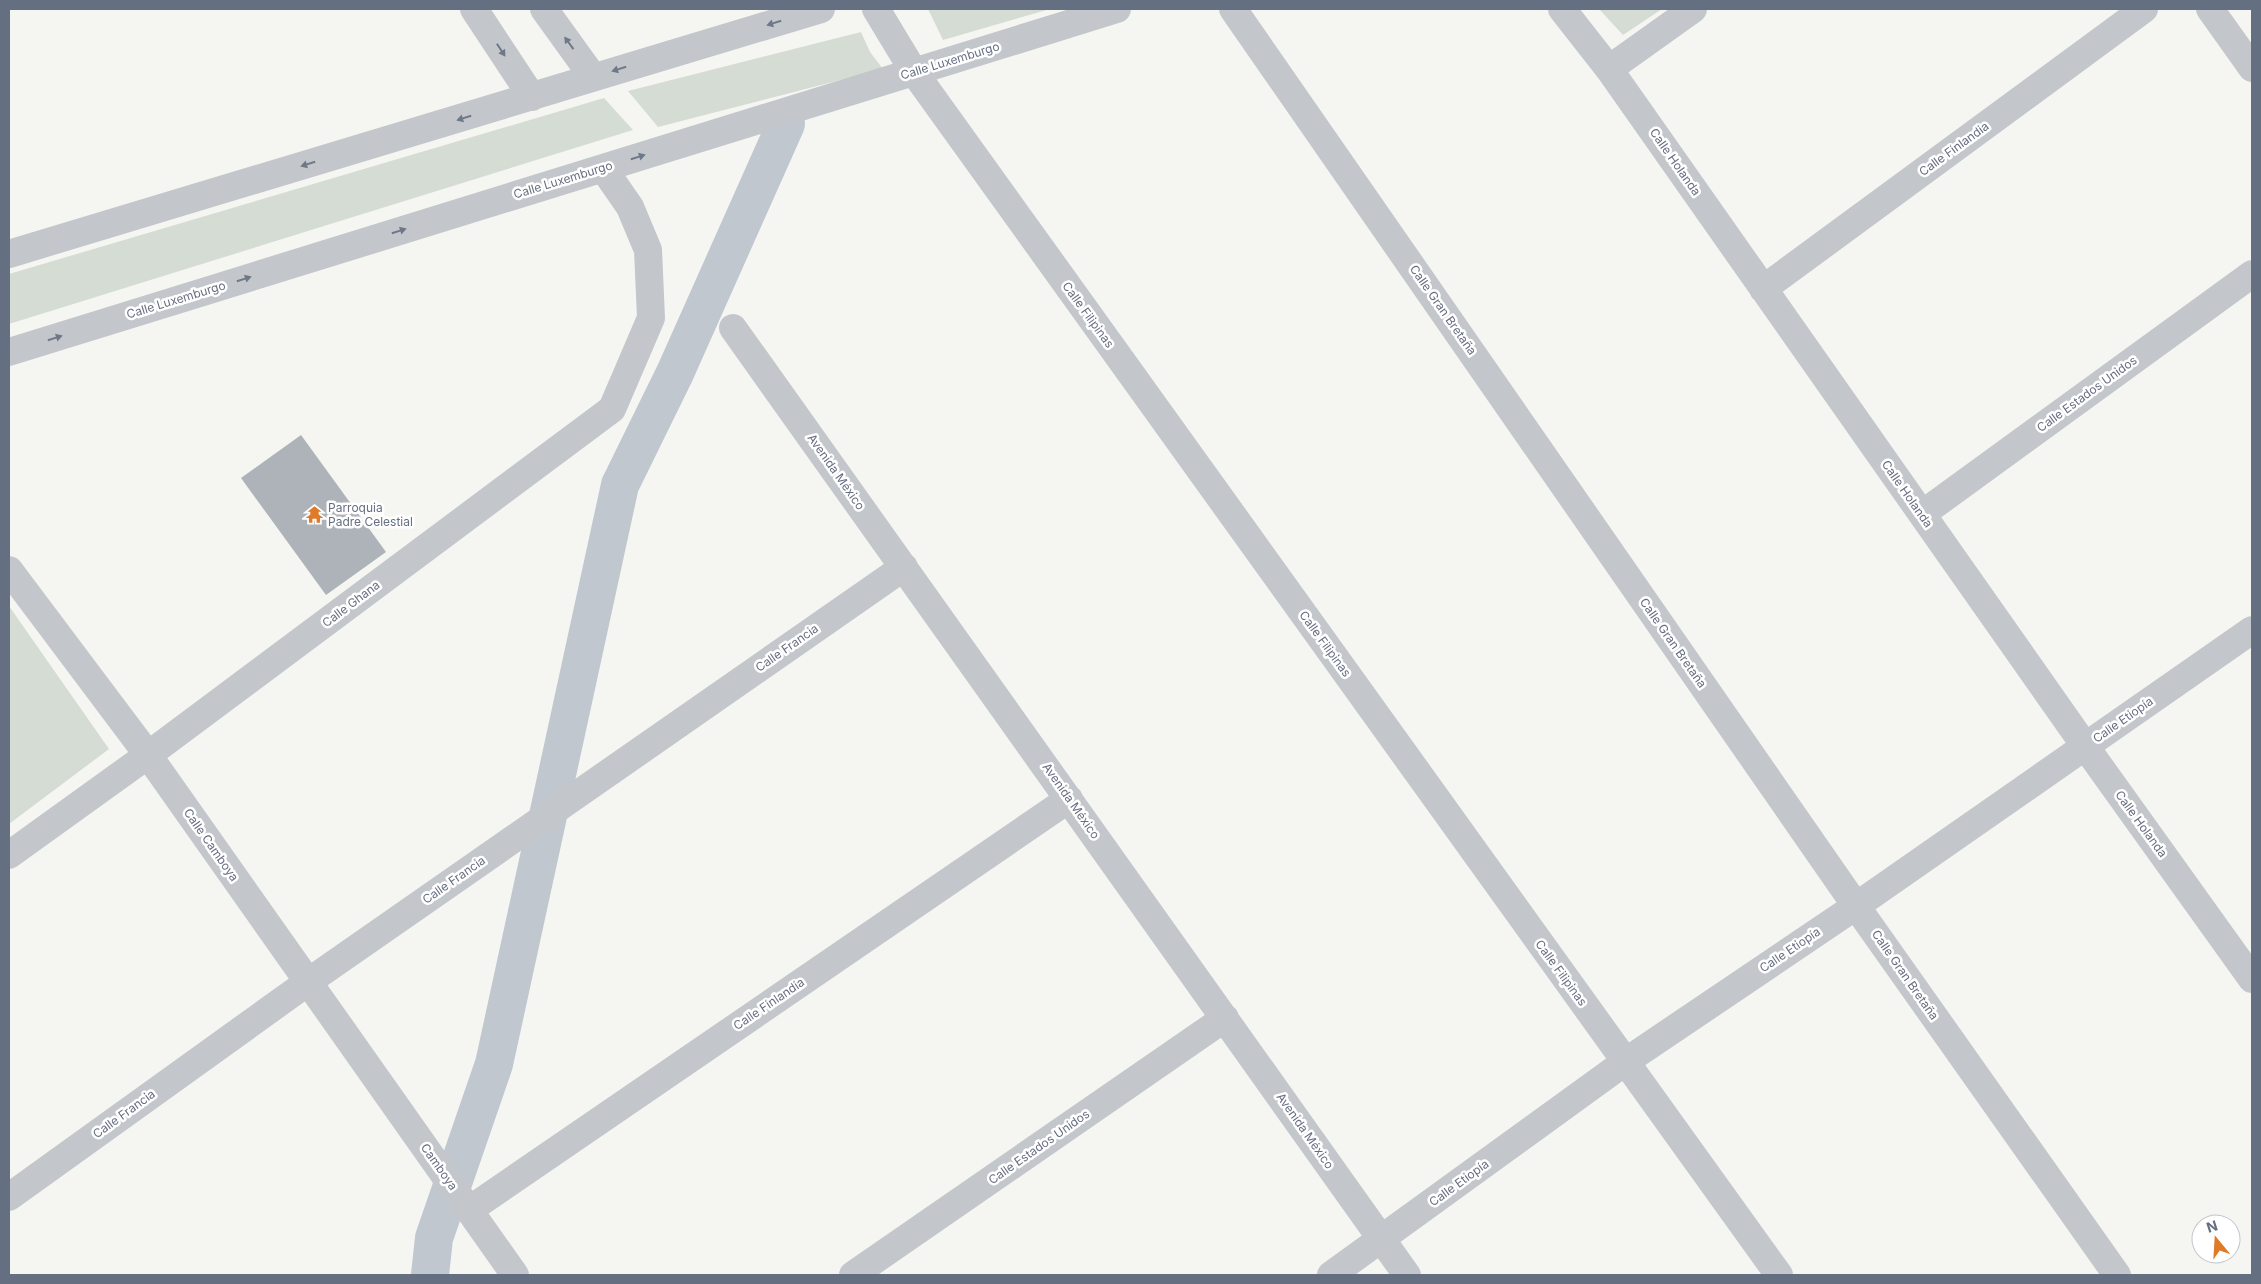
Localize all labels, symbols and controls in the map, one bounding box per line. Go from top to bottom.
one-way arrow [767,19,782,27]
one-way arrow [564,36,574,50]
street label: Calle Luxemburgo [899,38,1001,83]
one-way arrow [496,43,506,56]
one-way arrow [611,66,626,74]
one-way arrow [456,114,471,122]
street label: Calle Finlandia [1916,118,1991,179]
street label: Calle Holanda [1647,125,1704,198]
one-way arrow [631,153,646,161]
street label: Calle Luxemburgo [512,157,614,202]
one-way arrow [300,161,315,169]
one-way arrow [392,227,407,235]
street label: Calle Gran Bretaña [1407,262,1480,357]
one-way arrow [237,275,252,283]
street label: Calle Luxemburgo [125,277,227,322]
street label: Calle Filipinas [1059,279,1117,351]
one-way arrow [48,334,63,341]
street label: Calle Estados Unidos [2034,352,2140,435]
street label: Avenida México [805,431,868,513]
street label: Calle Holanda [1879,457,1936,530]
place label: Parroquia Padre Celestial [328,500,413,529]
temple icon: Parroquia Padre Celestial [304,505,324,525]
street label: Calle Ghana [319,577,382,630]
street label: Calle Gran Bretaña [1637,595,1710,690]
street label: Calle Filipinas [1296,608,1354,680]
street label: Calle Francia [752,620,821,675]
street label: Calle Etiopía [2090,693,2156,746]
street label: Avenida México [1040,760,1103,842]
street label: Calle Holanda [2112,787,2171,860]
street label: Calle Camboya [181,805,242,884]
street label: Calle Francia [419,852,488,907]
street label: Calle Etiopía [1757,924,1823,975]
street label: Calle Gran Bretaña [1869,927,1942,1022]
street label: Calle Filipinas [1532,937,1590,1009]
street label: Calle Finlandia [730,974,807,1033]
street label: Calle Francia [90,1086,158,1141]
street label: Avenida México [1274,1090,1337,1172]
street label: Calle Estados Unidos [985,1106,1092,1187]
street label: Camboya [418,1140,461,1193]
street label: Calle Etiopía [1426,1156,1491,1209]
north arrow [2191,1214,2241,1264]
text: N [2204,1216,2220,1236]

